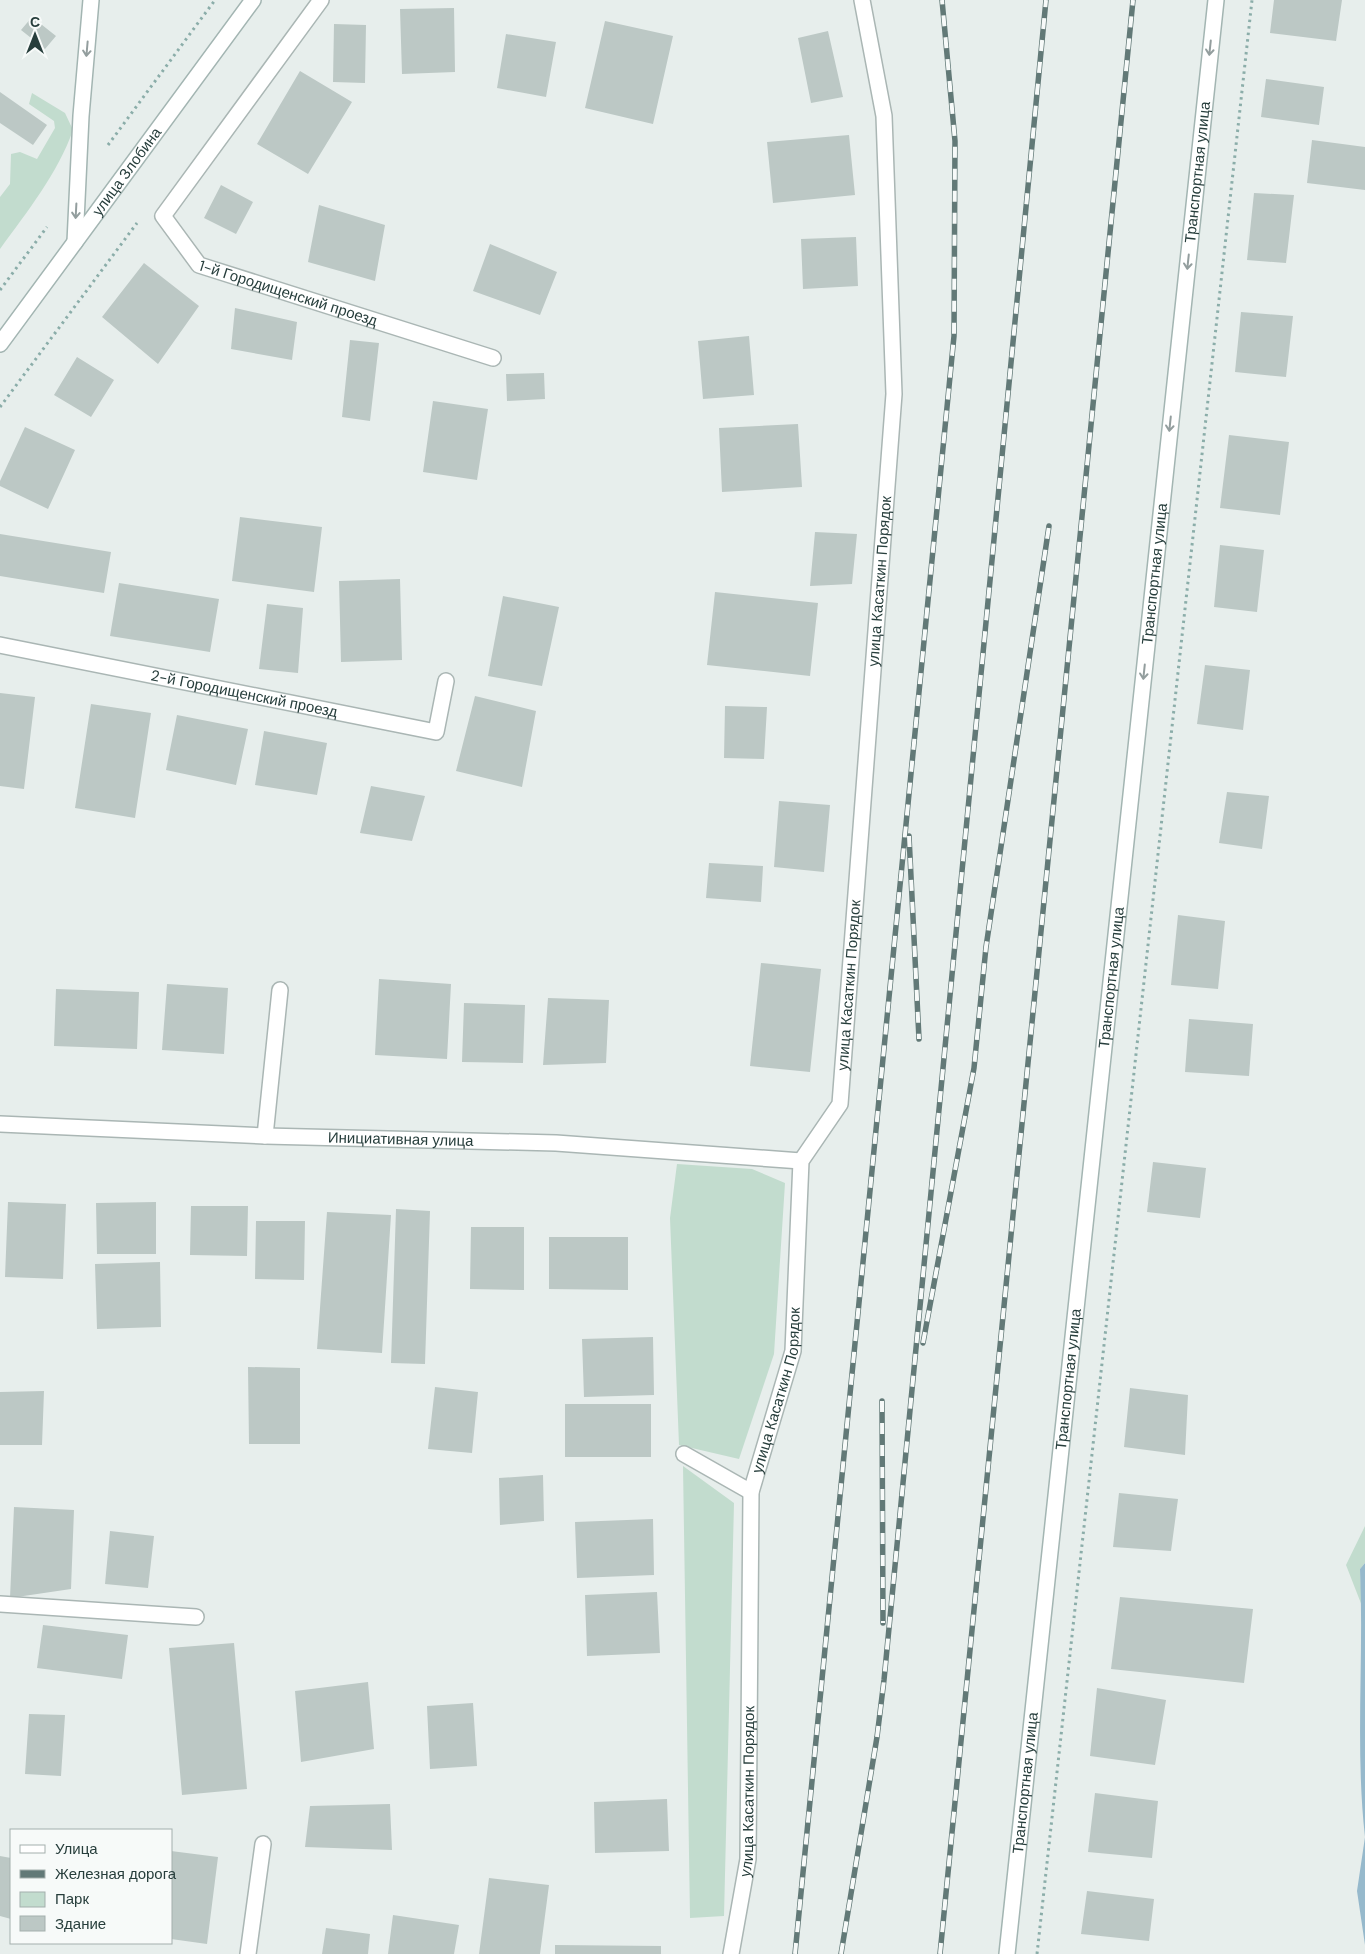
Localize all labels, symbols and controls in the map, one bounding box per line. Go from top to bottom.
north arrow [10,10,60,60]
text: С [30,13,40,31]
one-way arrow [82,40,92,56]
one-way arrow [1205,40,1215,56]
street label: Транспортная улица [1180,100,1215,244]
street label: улица Злобина [88,123,166,220]
one-way arrow [71,202,81,218]
one-way arrow [1183,254,1193,270]
street label: 1-й Городищенский проезд [197,256,380,331]
one-way arrow [1165,416,1175,432]
street label: улица Касаткин Порядок [863,495,896,667]
street label: Транспортная улица [1137,501,1172,646]
one-way arrow [1139,664,1149,680]
street label: 2-й Городищенский проезд [149,665,340,722]
street label: улица Касаткин Порядок [833,899,866,1071]
street label: Транспортная улица [1094,905,1129,1049]
street label: Инициативная улица [328,1128,474,1151]
street label: улица Касаткин Порядок [747,1306,805,1476]
street label: Транспортная улица [1051,1307,1086,1451]
street label: улица Касаткин Порядок [735,1705,759,1879]
street label: Транспортная улица [1008,1711,1043,1855]
legend [10,1829,172,1944]
text: Улица [55,1839,98,1859]
text: Железная дорога [55,1864,177,1884]
text: Парк [55,1889,89,1909]
text: Здание [55,1914,106,1934]

